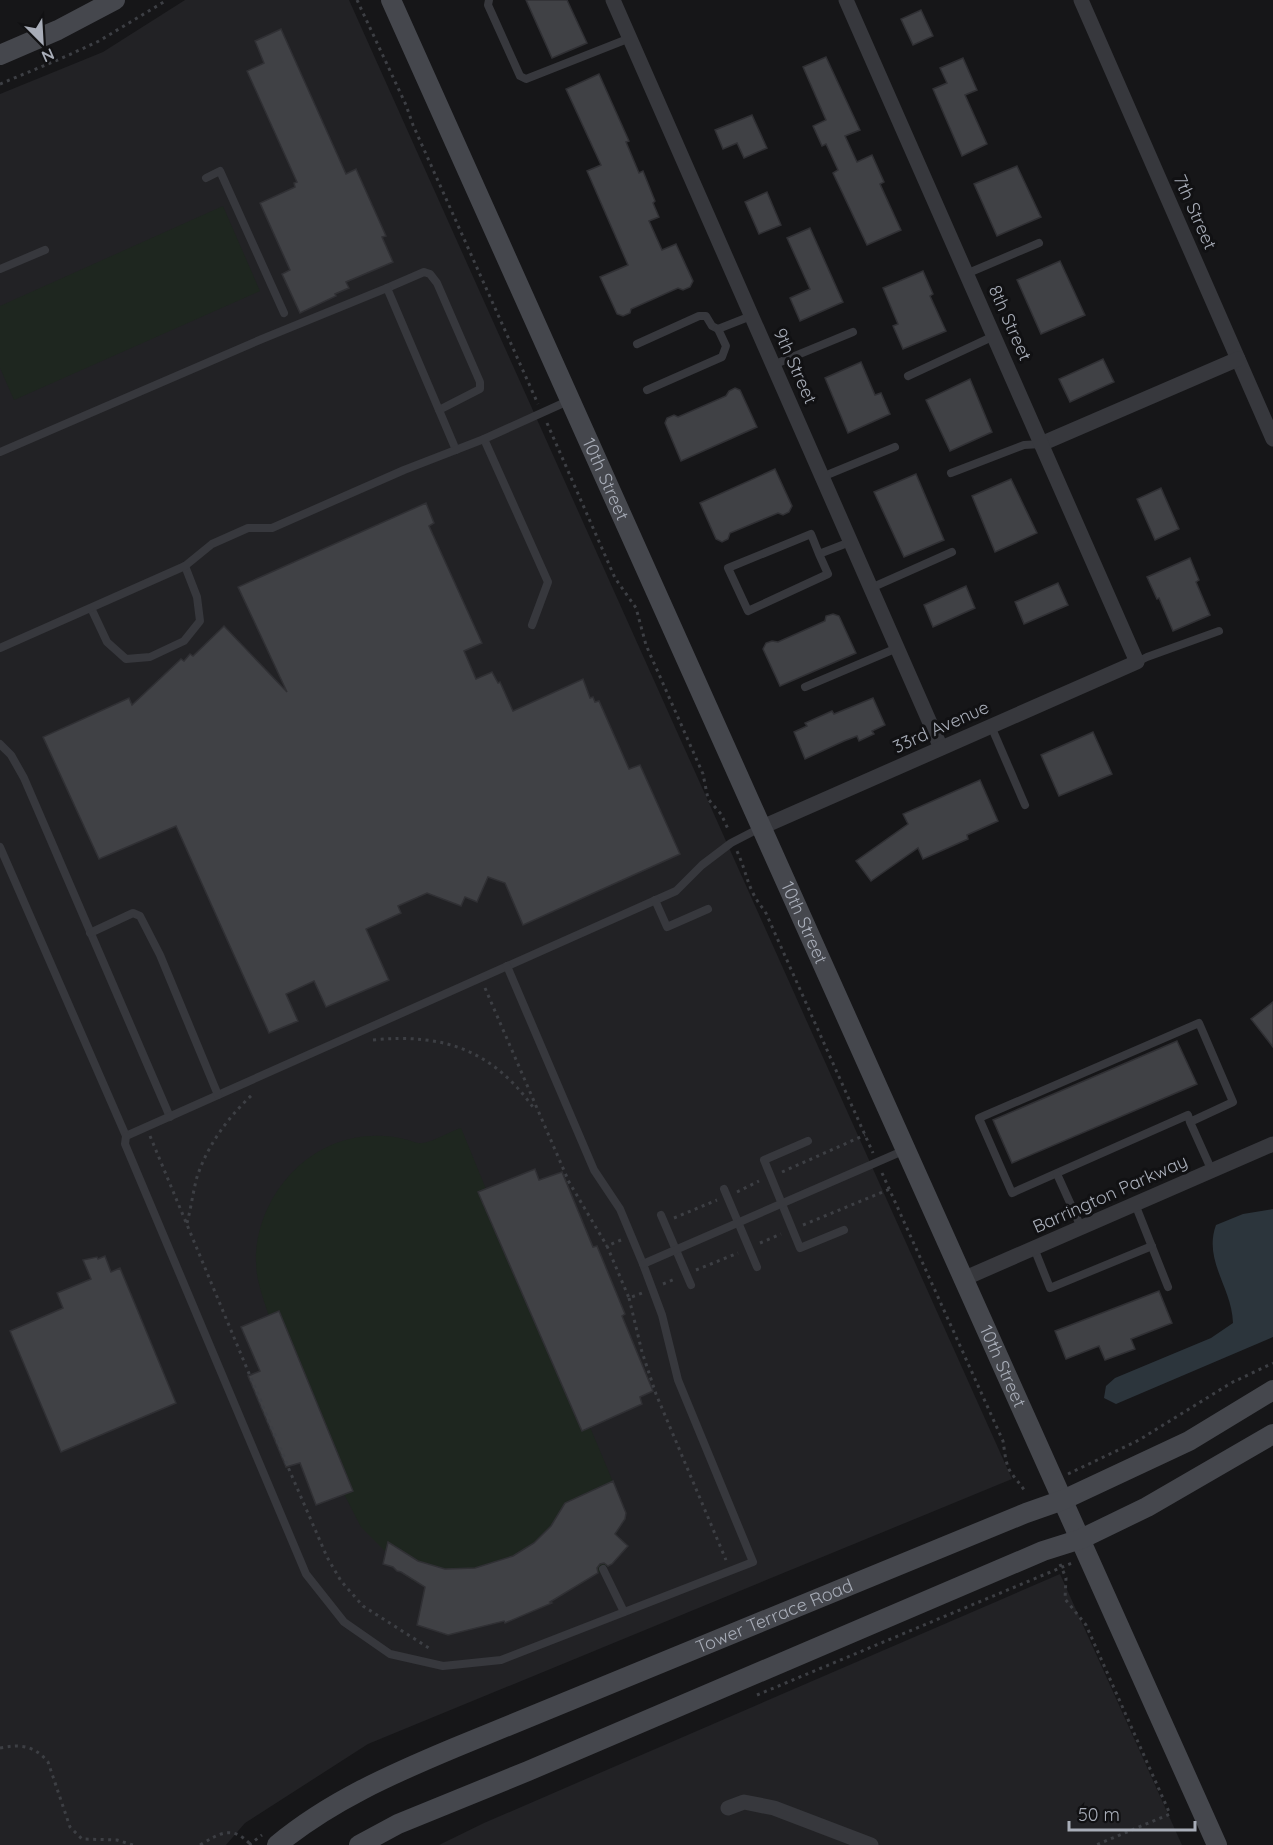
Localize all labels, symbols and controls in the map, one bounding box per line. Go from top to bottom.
north arrow [12,12,72,72]
text: N [39,44,58,67]
street label: 7th Street [1169,171,1222,253]
street label: 8th Street [984,282,1037,364]
street label: 9th Street [769,324,822,407]
street label: 10th Street [578,434,634,524]
street label: 33rd Avenue [889,695,992,758]
street label: 10th Street [776,878,833,967]
street label: Barrington Parkway [1029,1149,1191,1238]
street label: 10th Street [975,1321,1032,1411]
street label: Tower Terrace Road [692,1573,856,1658]
scale bar [1069,1794,1195,1832]
text: 50 m [1078,1803,1120,1826]

